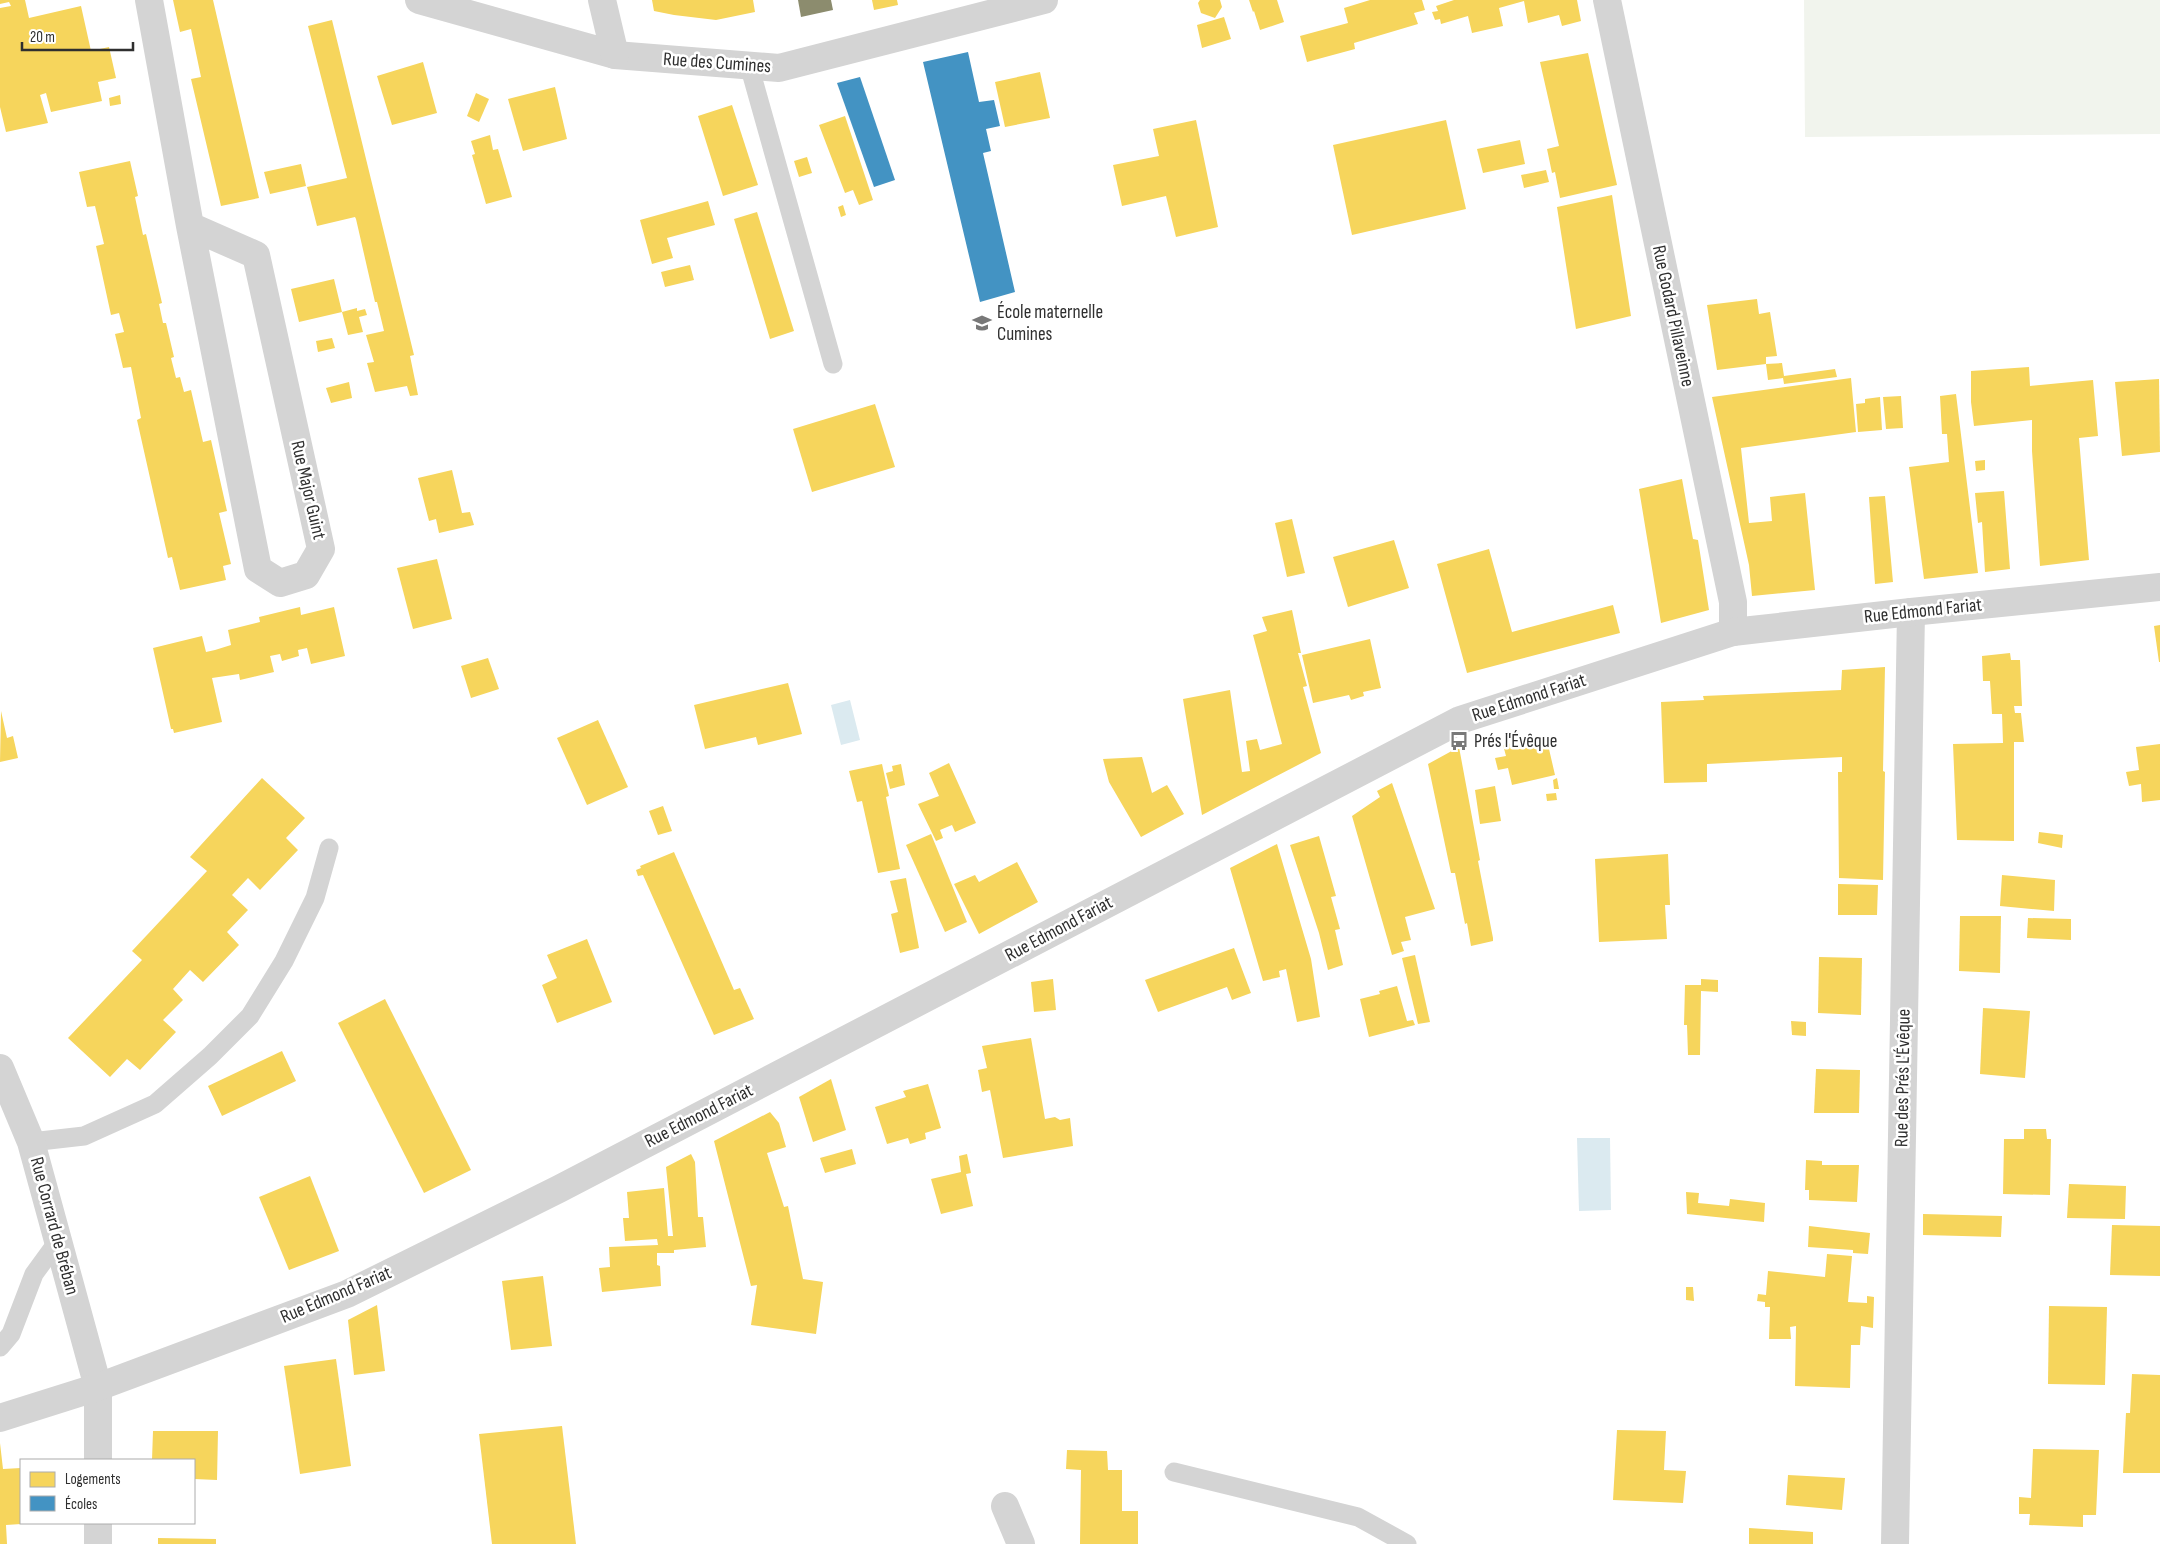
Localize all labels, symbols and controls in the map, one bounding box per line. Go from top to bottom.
scale bar [22,20,134,52]
text: 20 m [30,28,55,47]
street label: Rue des Cumines [662,48,772,78]
street label: Rue Godard Pillaveinne [1647,243,1699,389]
place label: École maternelle Cumines [997,301,1103,346]
school or university icon: École maternelle Cumines [971,312,993,334]
street label: Rue Major Guint [285,438,331,542]
street label: Rue Edmond Fariat [1863,593,1983,629]
street label: Rue Edmond Fariat [1469,669,1589,727]
bus stop icon: Prés l'Évêque [1448,730,1470,752]
place label: Prés l'Évêque [1474,730,1557,753]
street label: Rue Edmond Fariat [1001,891,1117,967]
street label: Rue des Prés L'Évêque [1890,1009,1916,1147]
street label: Rue Edmond Fariat [641,1079,757,1153]
street label: Rue Corrard de Bréban [25,1155,83,1297]
street label: Rue Edmond Fariat [277,1261,395,1329]
legend [20,1459,195,1524]
text: Logements [65,1470,121,1489]
text: Écoles [65,1495,97,1514]

